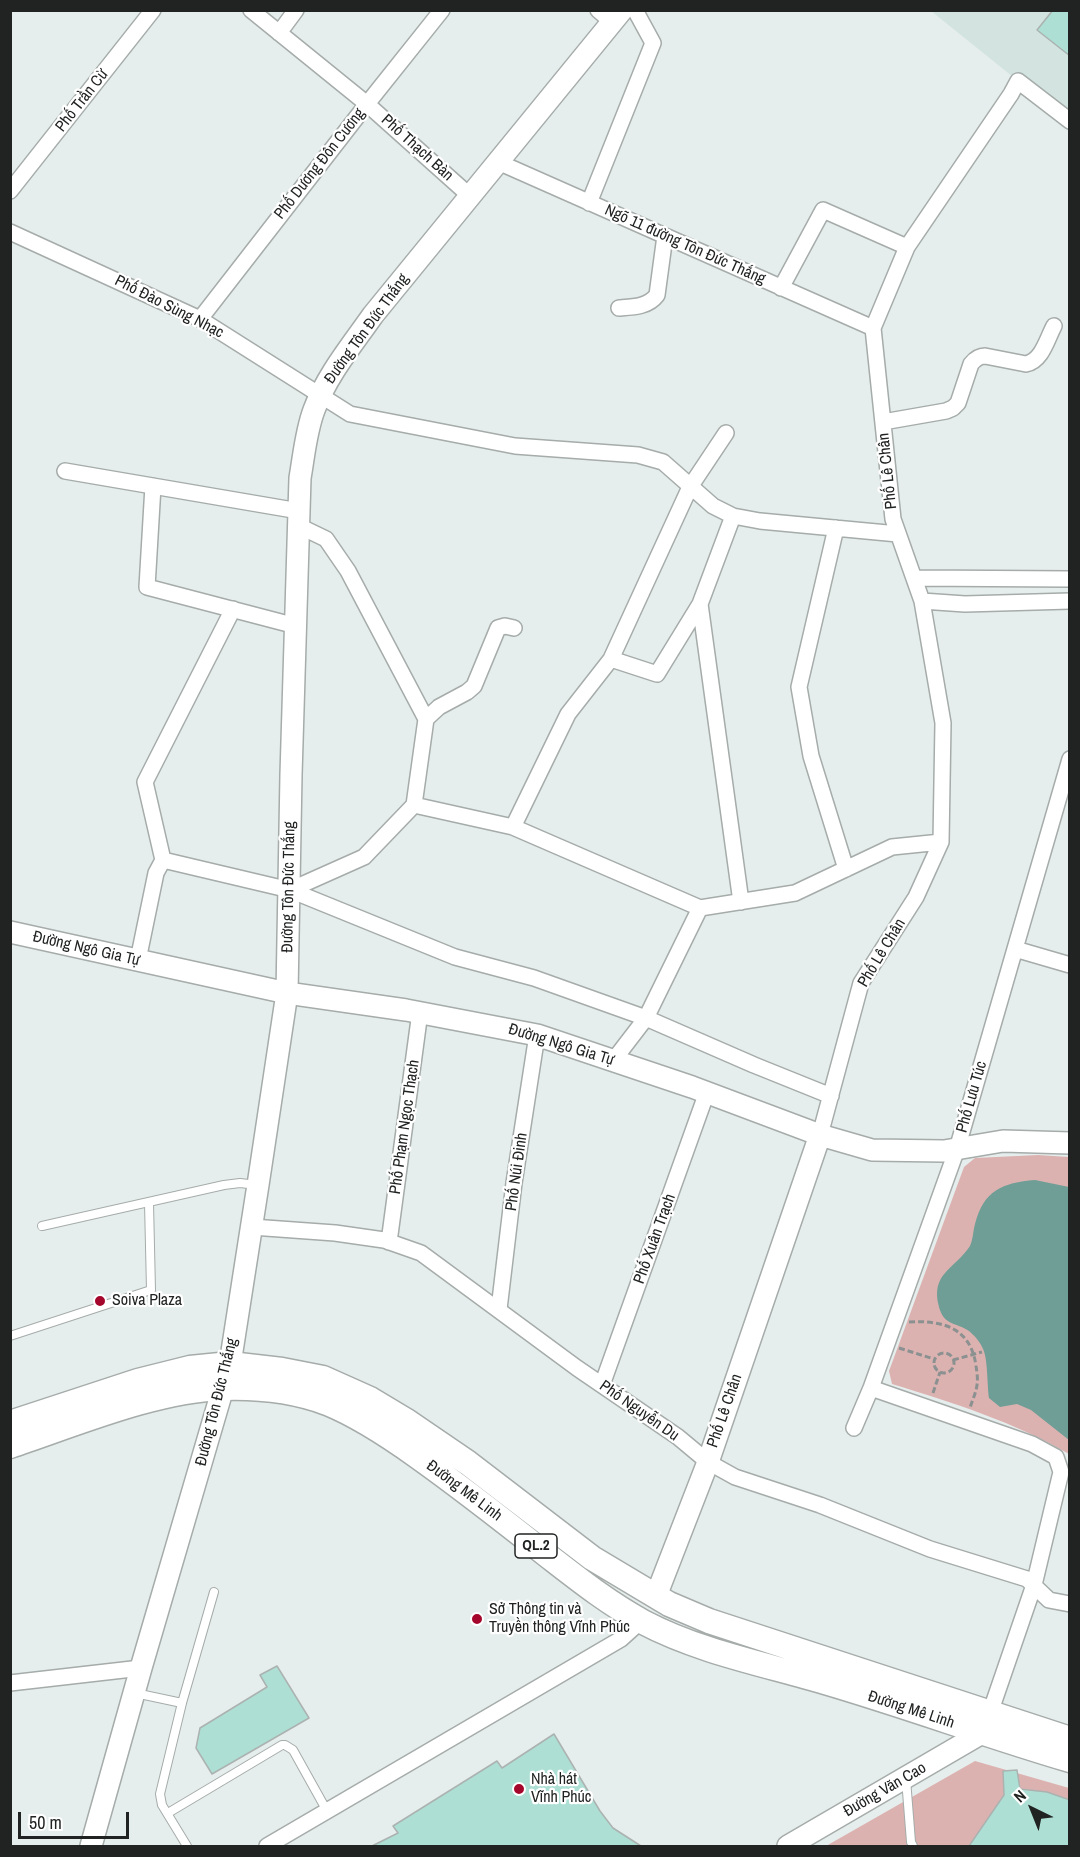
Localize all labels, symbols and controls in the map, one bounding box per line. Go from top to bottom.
street label: Phố Trần Cừ [52,66,112,136]
street label: Phố Dương Đôn Cương [271,105,369,223]
street label: Phố Thạch Bàn [377,111,457,185]
street label: Ngõ 11 đường Tôn Đức Thắng [602,201,768,289]
street label: Đường Tôn Đức Thắng [321,270,413,388]
street label: Phố Đào Sùng Nhạc [111,271,227,343]
street label: Phố Lê Chân [874,432,902,510]
street label: Đường Tôn Đức Thắng [278,821,300,953]
street label: Phố Lê Chân [854,915,910,991]
street label: Đường Ngô Gia Tự [31,927,141,971]
street label: Đường Ngô Gia Tự [506,1020,616,1070]
street label: Phố Phạm Ngọc Thạch [386,1059,424,1195]
street label: Phố Lưu Túc [953,1059,991,1135]
street label: Phố Núi Đinh [502,1132,532,1212]
street label: Phố Xuân Trạch [630,1191,680,1287]
place label: Soiva Plaza [112,1291,182,1311]
marker: Soiva Plaza [93,1294,107,1308]
street label: Đường Tôn Đức Thắng [192,1336,242,1468]
street label: Phố Lê Chân [703,1372,747,1450]
street label: Phố Nguyễn Du [596,1377,682,1445]
street label: Đường Mê Linh [422,1456,506,1526]
road number: QL.2 [515,1534,557,1558]
place label: Sở Thông tin và Truyền thông Vĩnh Phúc [489,1600,630,1638]
marker: Sở Thông tin và Truyền thông Vĩnh Phúc [470,1612,484,1626]
street label: Đường Mê Linh [865,1687,957,1733]
street label: Đường Văn Cao [840,1759,930,1821]
place label: Nhà hát Vĩnh Phúc [531,1770,591,1808]
north arrow [1002,1779,1062,1839]
marker: Nhà hát Vĩnh Phúc [512,1782,526,1796]
text: N [1009,1785,1031,1807]
scale bar [21,1800,132,1838]
text: 50 m [29,1810,62,1835]

